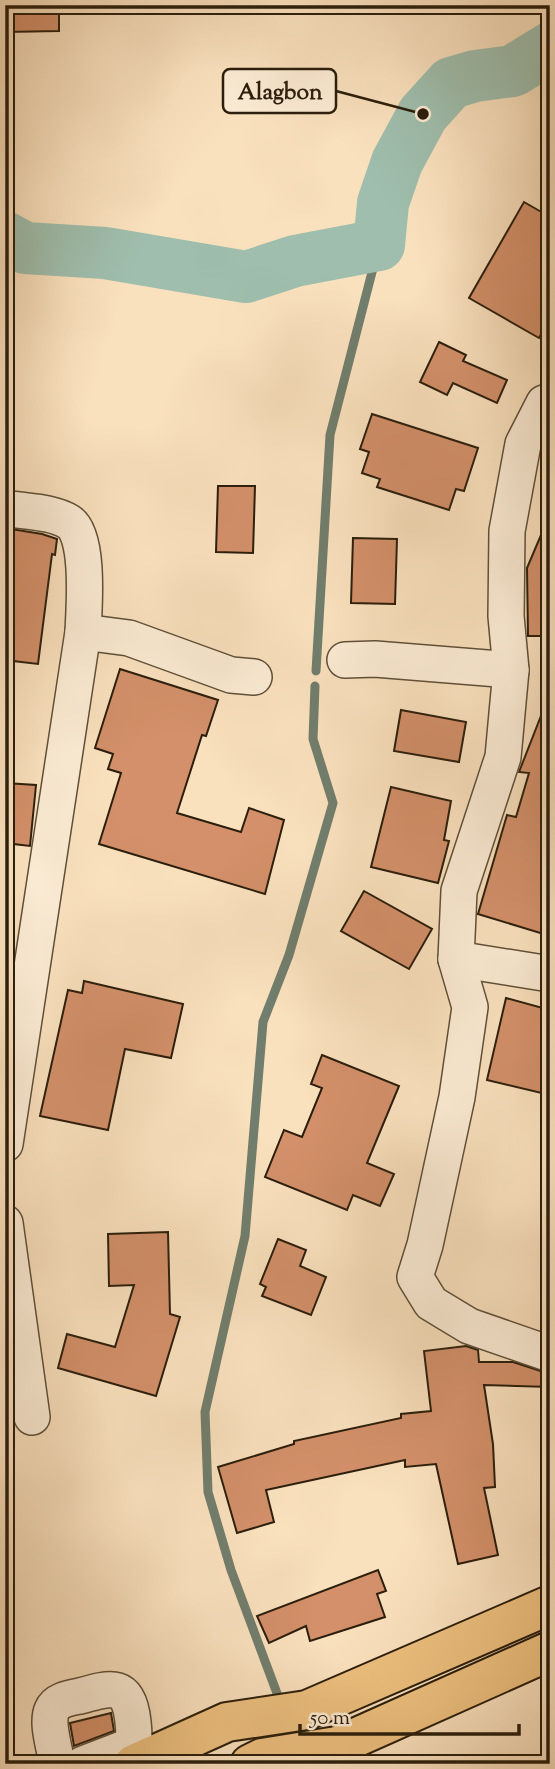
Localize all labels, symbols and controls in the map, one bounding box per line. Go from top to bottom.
callout: Alagbon [223,69,336,113]
text: Alagbon [237,77,323,110]
scale bar [300,1692,518,1736]
text: 50 m [309,1704,350,1734]

